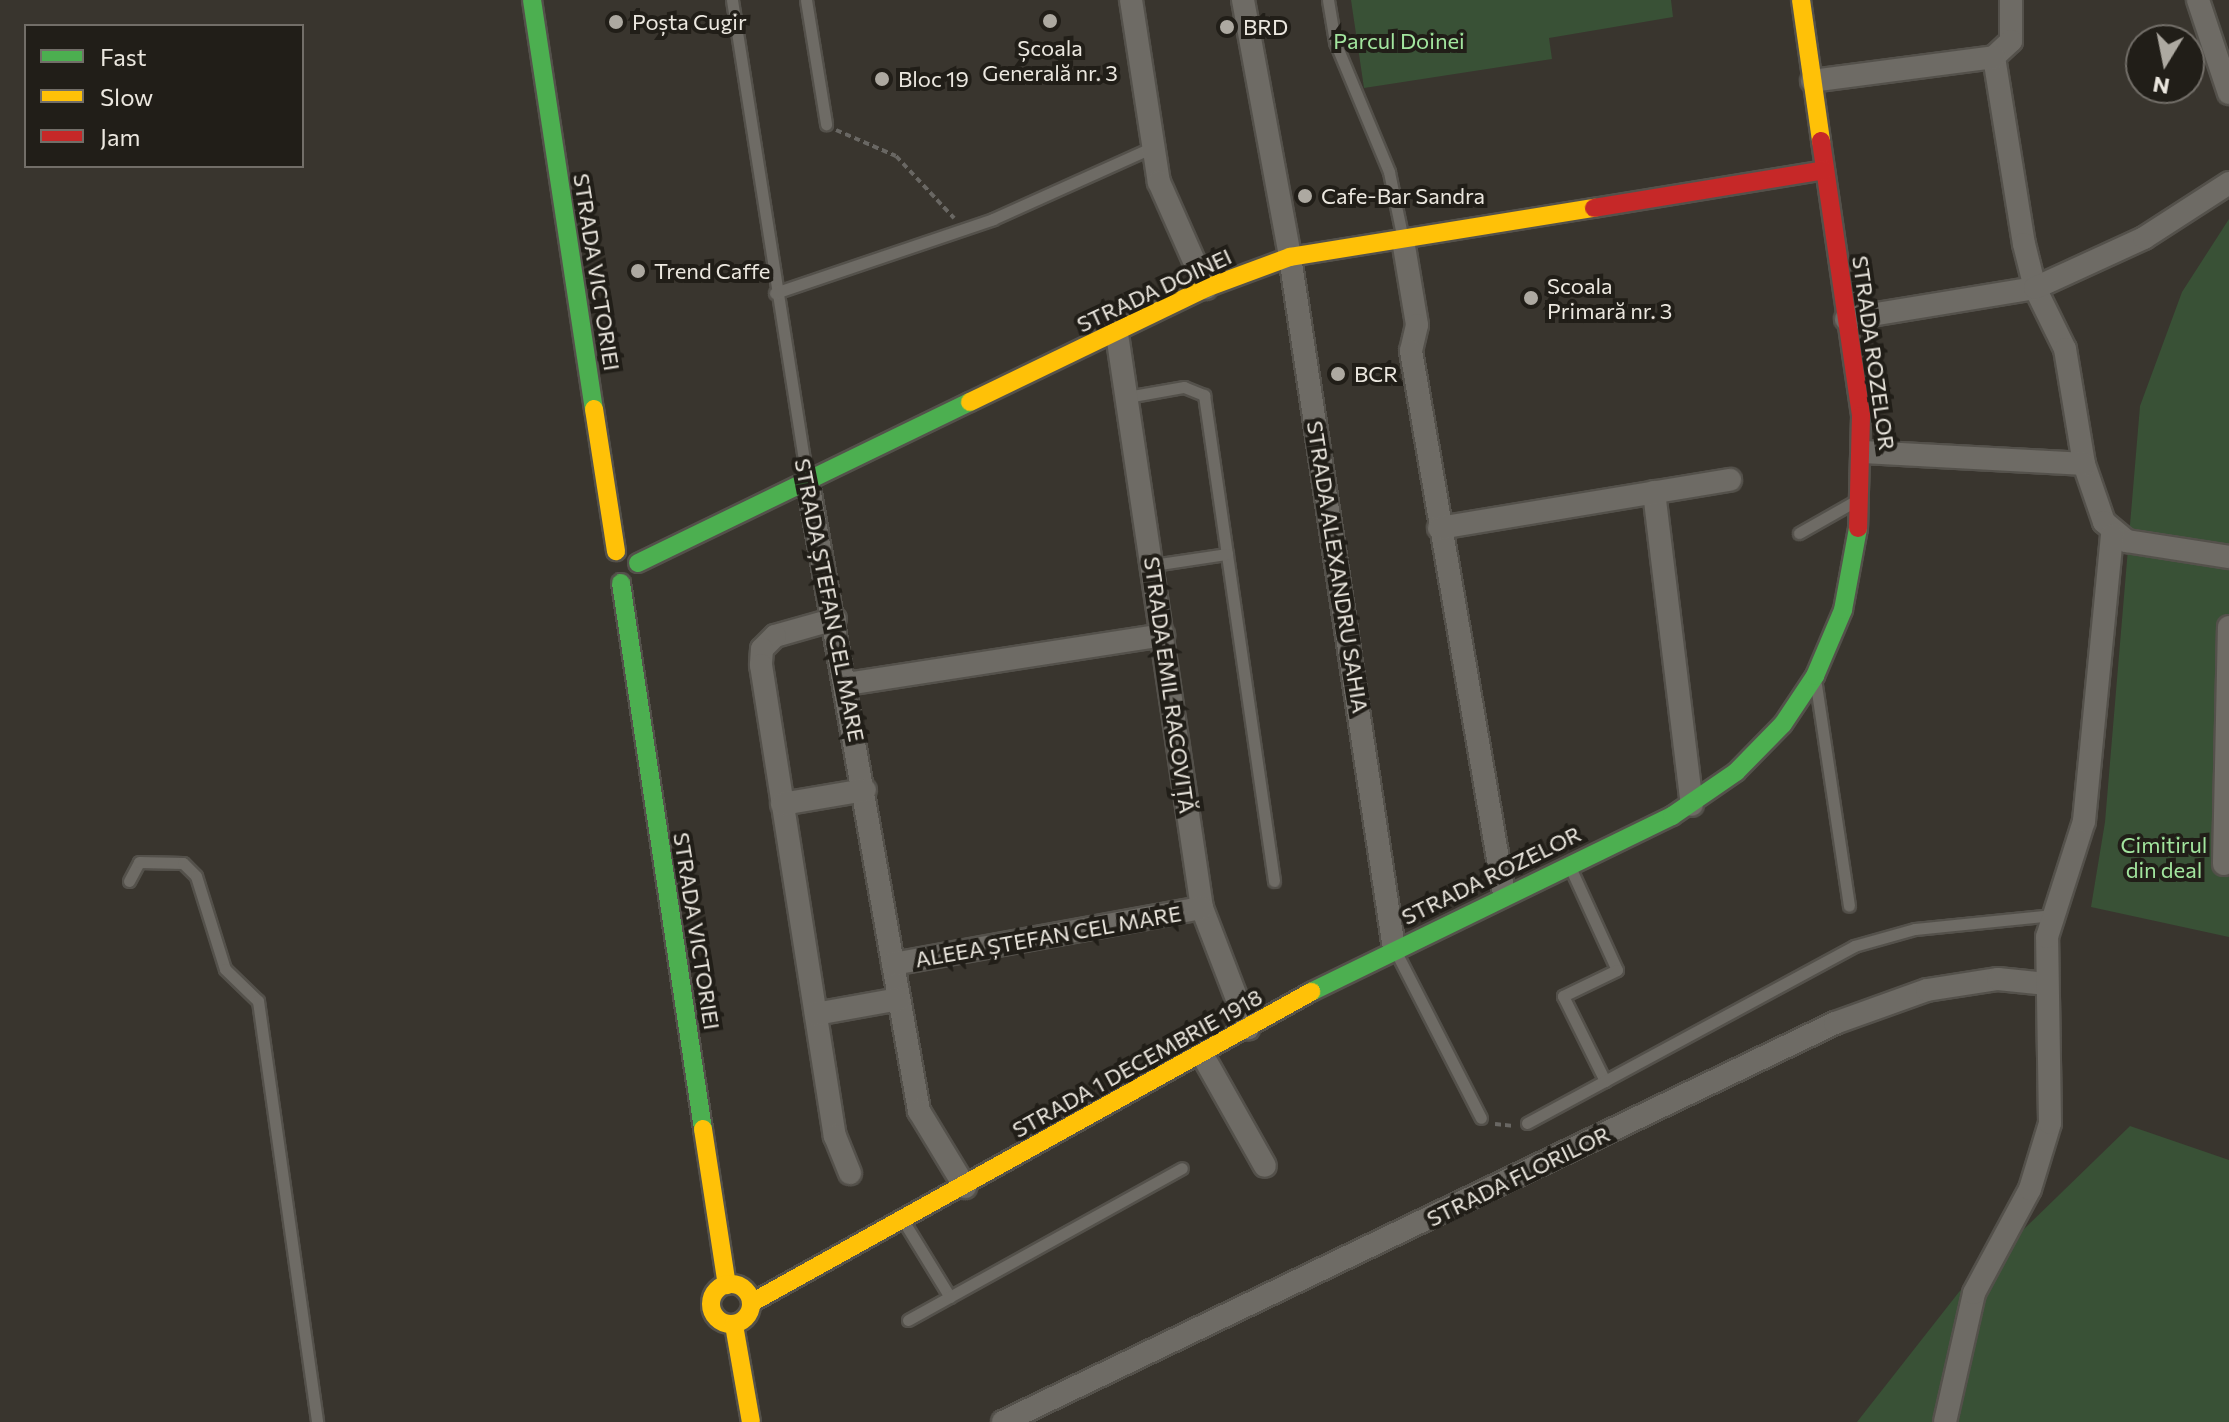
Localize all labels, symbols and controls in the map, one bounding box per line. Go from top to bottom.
place label: Poșta Cugir [632,9,747,35]
marker: Școala Generală nr. 3 [1041,12,1059,30]
marker: Poșta Cugir [607,13,625,31]
place label: BRD [1243,14,1288,40]
marker: BRD [1218,18,1236,36]
legend [24,24,304,168]
north arrow [2125,24,2205,104]
park label: Parcul Doinei [1333,28,1465,54]
place label: Școala Generală nr. 3 [982,34,1118,86]
text: Fast [100,42,147,71]
place label: Bloc 19 [898,66,969,92]
marker: Bloc 19 [873,70,891,88]
text: N [2151,71,2172,101]
text: Slow [100,82,153,111]
text: Jam [100,122,140,151]
street label: STRADA VICTORIEI [568,171,626,373]
place label: Cafe-Bar Sandra [1321,183,1485,209]
marker: Cafe-Bar Sandra [1296,187,1314,205]
street label: STRADA DOINEI [1072,243,1236,337]
street label: STRADA ROZELOR [1847,254,1901,452]
place label: Trend Caffe [654,258,770,284]
marker: Trend Caffe [629,262,647,280]
place label: Școala Primară nr. 3 [1547,272,1672,324]
marker: Școala Primară nr. 3 [1522,289,1540,307]
place label: BCR [1354,361,1398,387]
marker: BCR [1329,365,1347,383]
street label: STRADA ALEXANDRU SAHIA [1302,419,1374,715]
street label: STRADA ȘTEFAN CEL MARE [790,456,870,744]
street label: STRADA EMIL RACOVIȚĂ [1139,555,1201,815]
street label: STRADA ROZELOR [1397,820,1585,930]
street label: STRADA VICTORIEI [668,830,726,1032]
park label: Cimitirul din deal [2121,831,2207,882]
street label: ALEEA ȘTEFAN CEL MARE [913,900,1183,972]
street label: STRADA 1 DECEMBRIE 1918 [1007,983,1267,1143]
street label: STRADA FLORILOR [1422,1120,1614,1232]

